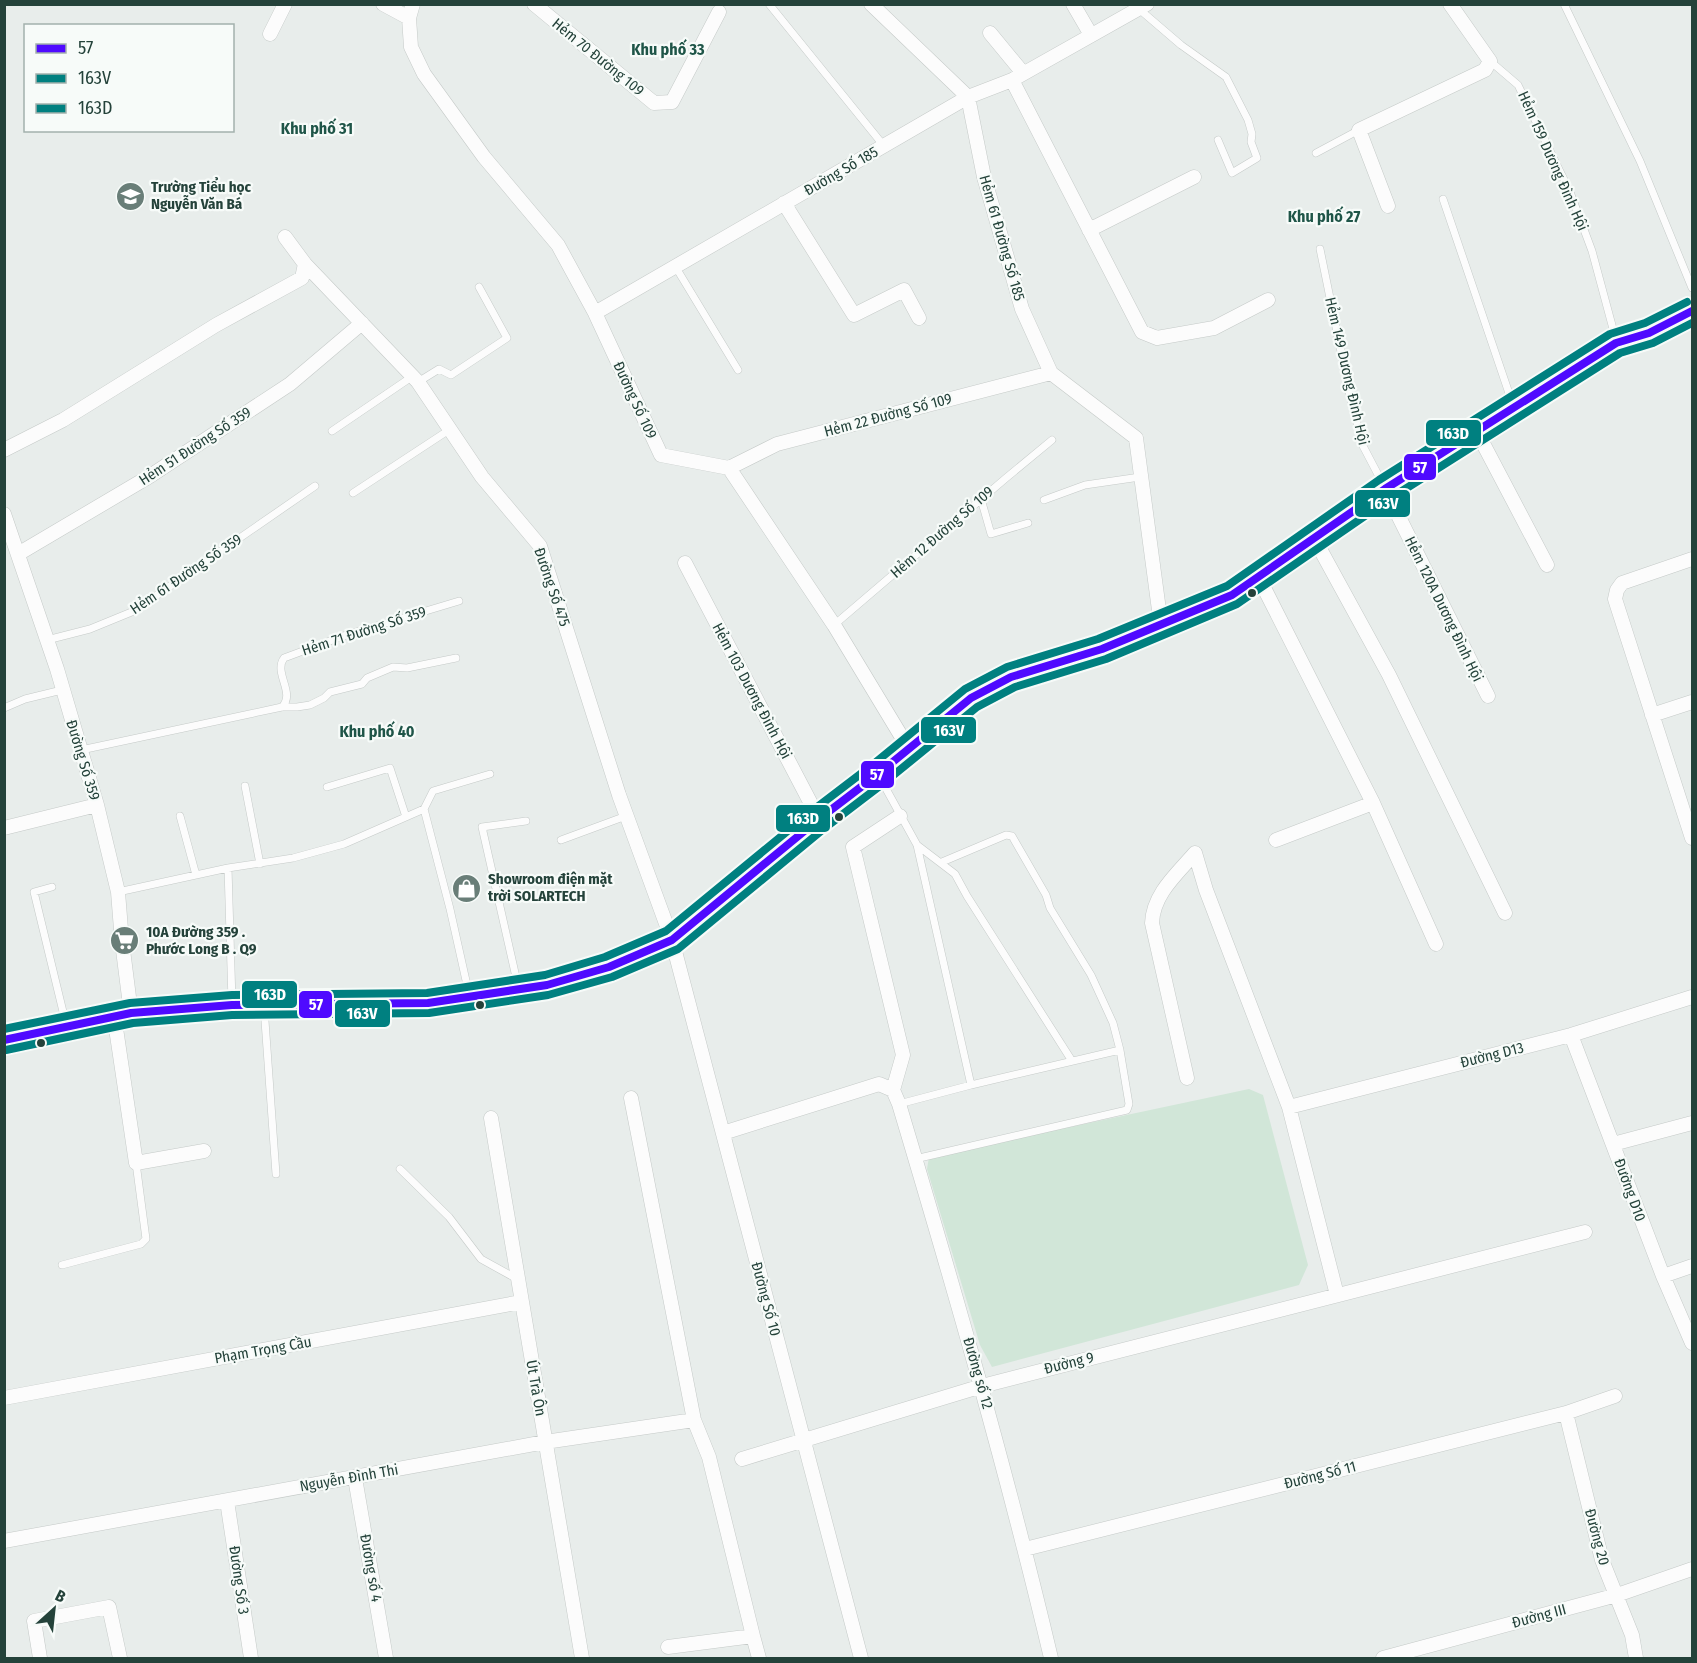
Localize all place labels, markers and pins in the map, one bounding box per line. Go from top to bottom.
place label: Trường Tiểu học Nguyễn Văn Bá [151,177,252,213]
school or university icon: Trường Tiểu học Nguyễn Văn Bá [114,180,146,212]
unlabelled marker [1246,587,1258,599]
unlabelled marker [833,811,845,823]
place label: Showroom điện mặt trời SOLARTECH [488,870,613,905]
shop icon: Showroom điện mặt trời SOLARTECH [451,872,483,904]
place label: 10A Đường 359 . Phước Long B . Q9 [146,923,257,958]
supermarket icon: 10A Đường 359 . Phước Long B . Q9 [109,925,141,957]
unlabelled marker [474,999,486,1011]
unlabelled marker [35,1037,47,1049]

